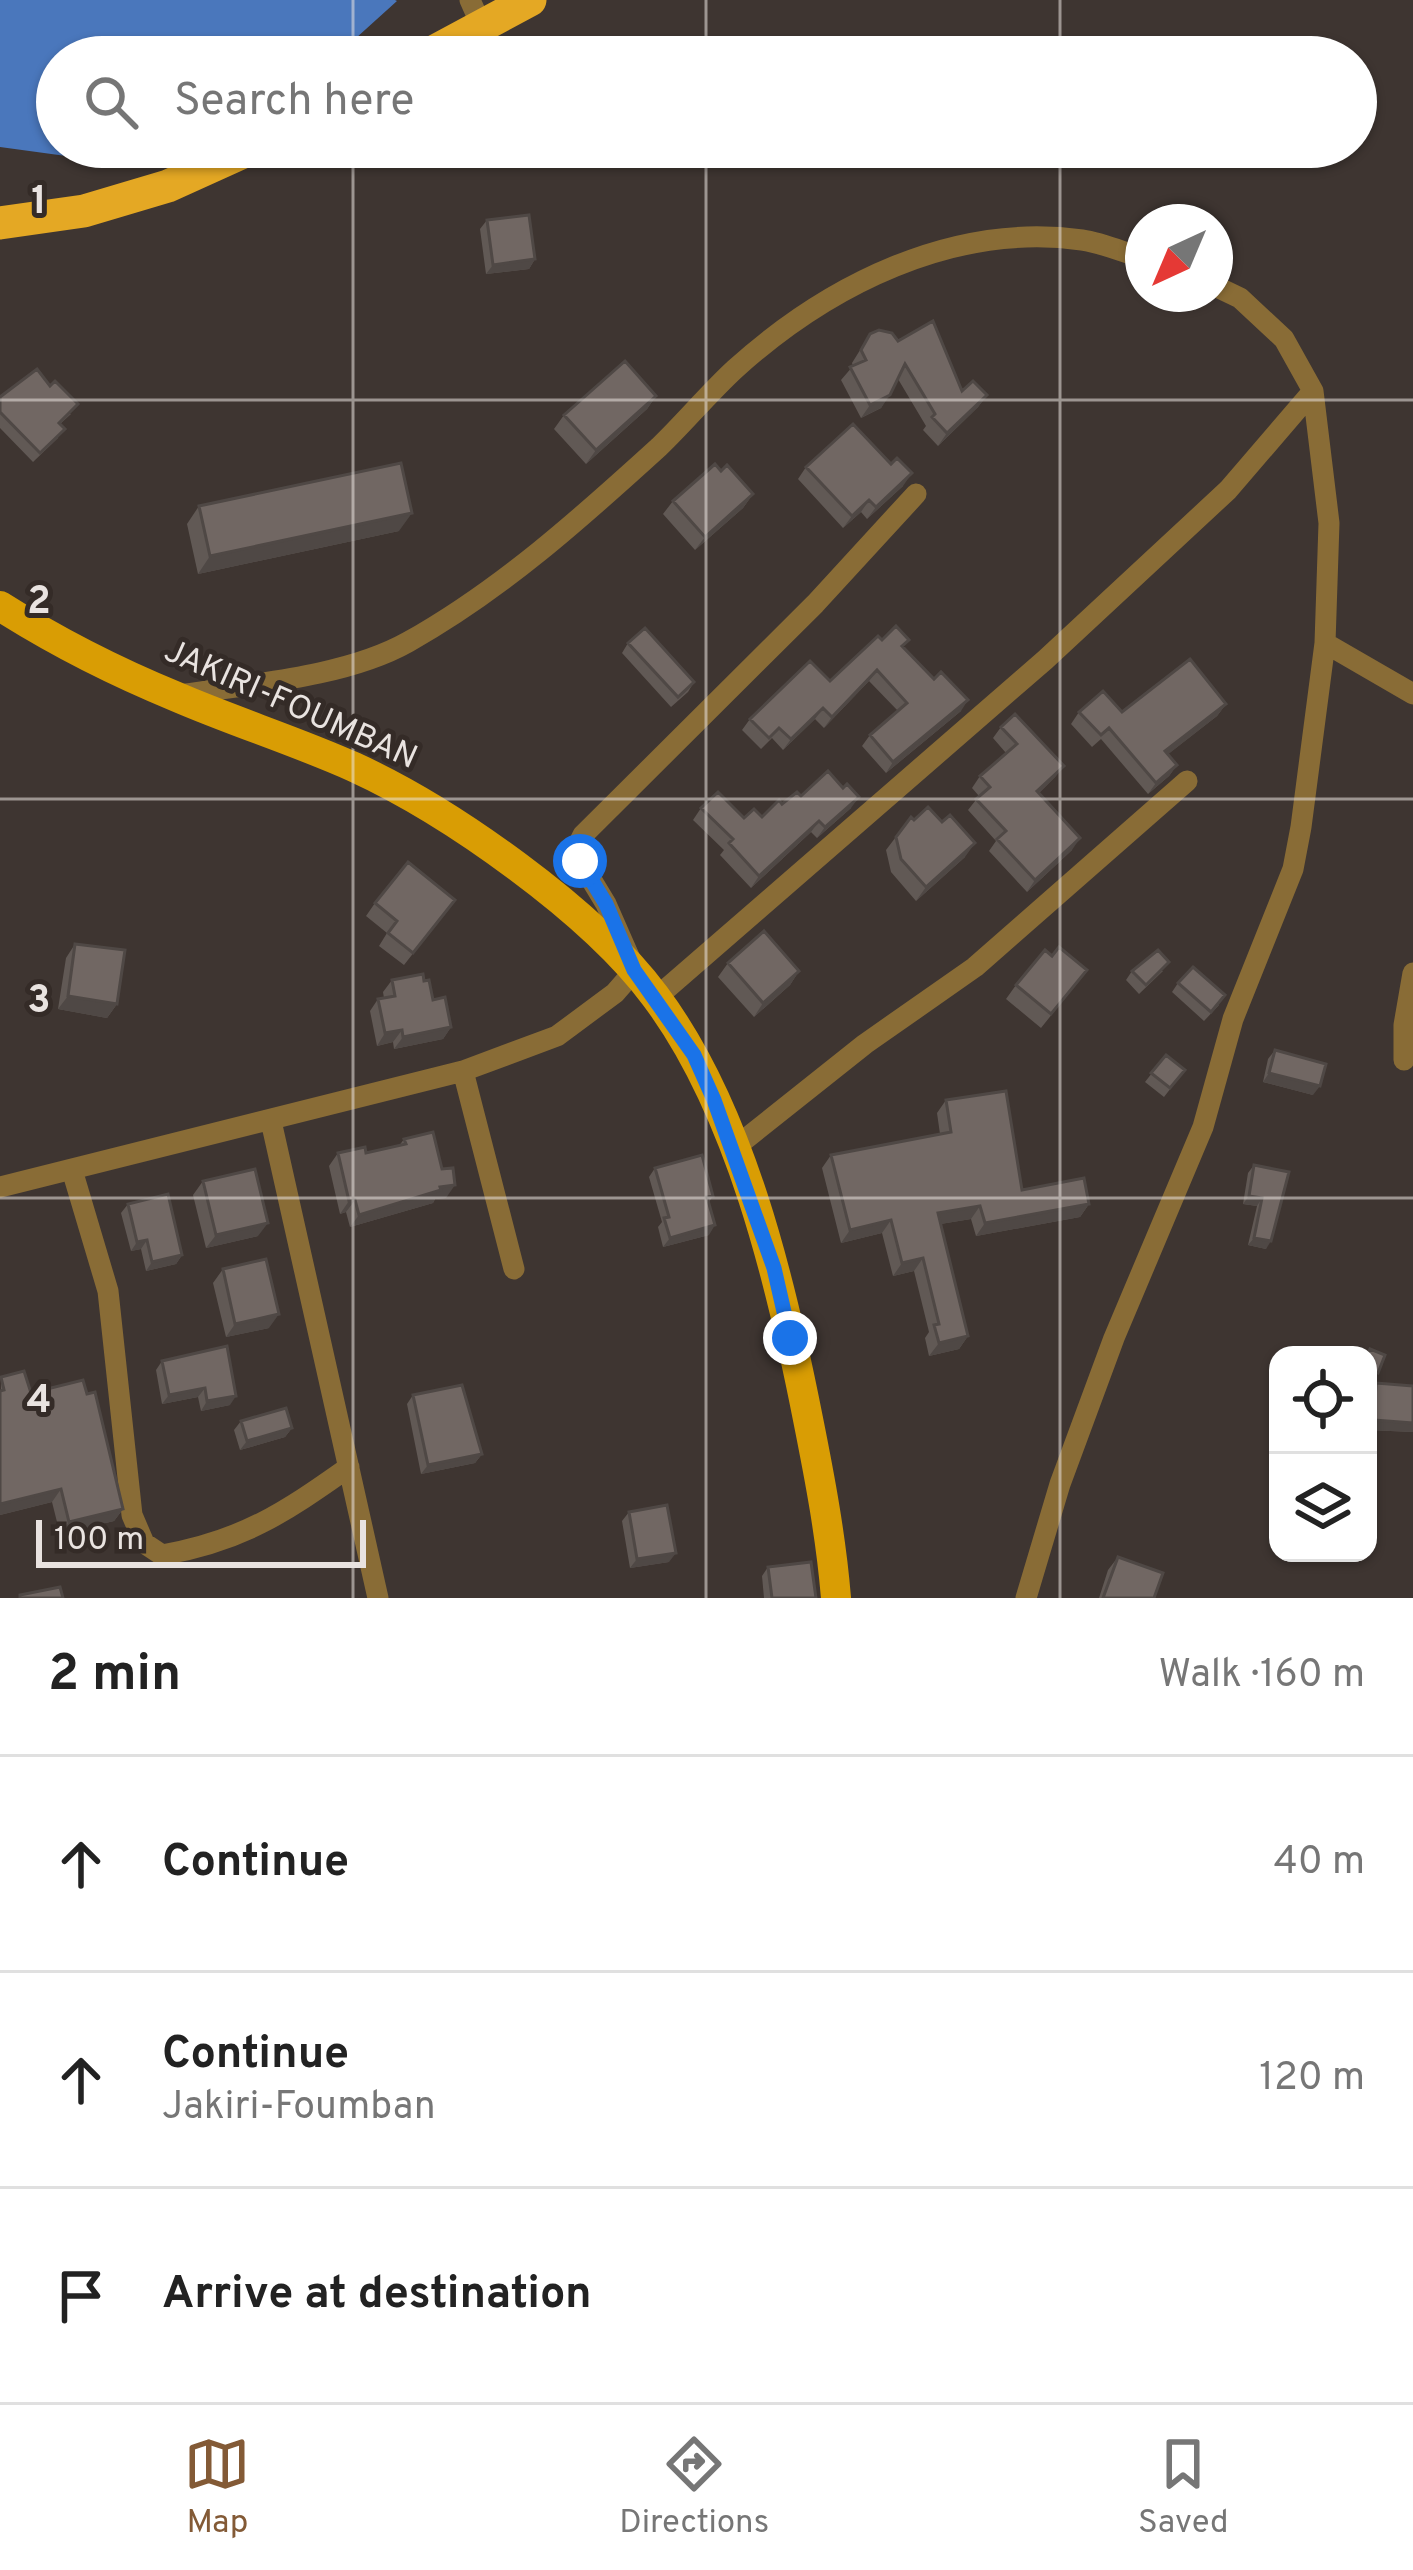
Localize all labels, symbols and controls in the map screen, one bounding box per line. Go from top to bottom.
search box [36,36,1377,168]
icon: search [78,69,144,135]
text: Search here [174,74,414,131]
text: 1 [31,179,47,228]
north arrow [1125,204,1233,312]
text: 2 [27,579,51,628]
street label: JAKIRI-FOUMBAN [157,631,423,781]
route start [553,834,607,888]
text: 3 [27,978,51,1027]
route end [763,1311,817,1365]
map controls [1269,1346,1377,1562]
button: locate [1269,1346,1377,1454]
text: 4 [26,1378,52,1427]
button: layers [1269,1454,1377,1562]
scale bar [36,1514,366,1567]
text: 100 m [54,1520,144,1562]
text: 2 min [48,1644,181,1709]
text: Walk · 160 m [1158,1652,1365,1701]
icon: ahead [48,1831,114,1897]
text: Continue [162,1835,349,1892]
text: 40 m [1274,1839,1365,1888]
text: Continue [162,2027,349,2084]
icon: ahead [48,2047,114,2113]
text: 120 m [1259,2055,1365,2104]
text: Jakiri-Foumban [162,2084,436,2133]
icon: arrive [48,2263,114,2329]
text: Arrive at destination [162,2267,592,2324]
tab: Map [184,2431,250,2545]
tab: Directions [619,2431,769,2545]
tab: Saved [1138,2431,1229,2545]

